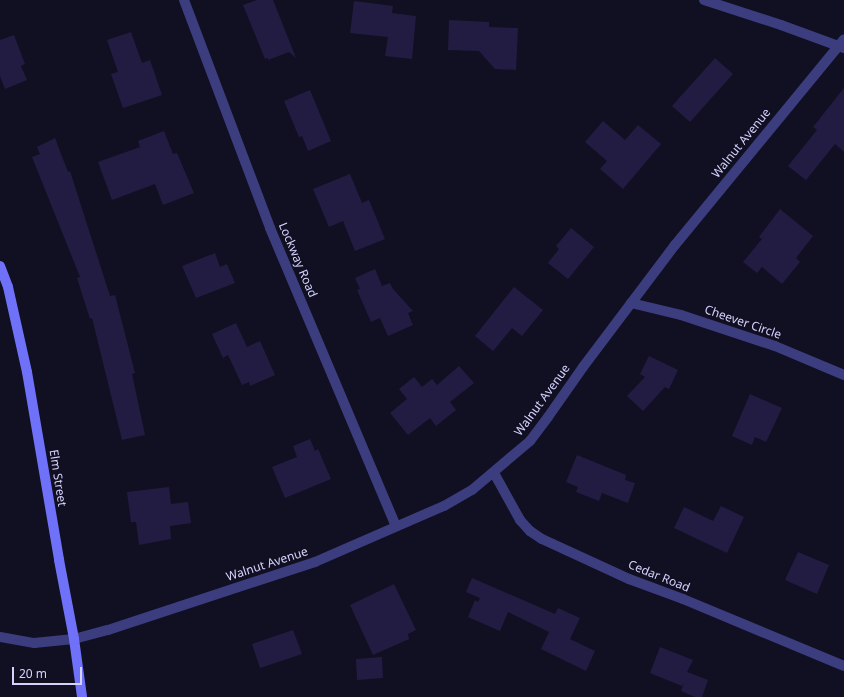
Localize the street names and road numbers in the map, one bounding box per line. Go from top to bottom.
street label: Walnut Avenue [709,105,773,181]
street label: Lockway Road [276,220,320,300]
street label: Cheever Circle [703,302,783,342]
street label: Walnut Avenue [511,361,573,439]
street label: Elm Street [46,448,70,508]
street label: Walnut Avenue [224,544,310,584]
street label: Cedar Road [626,557,692,595]

